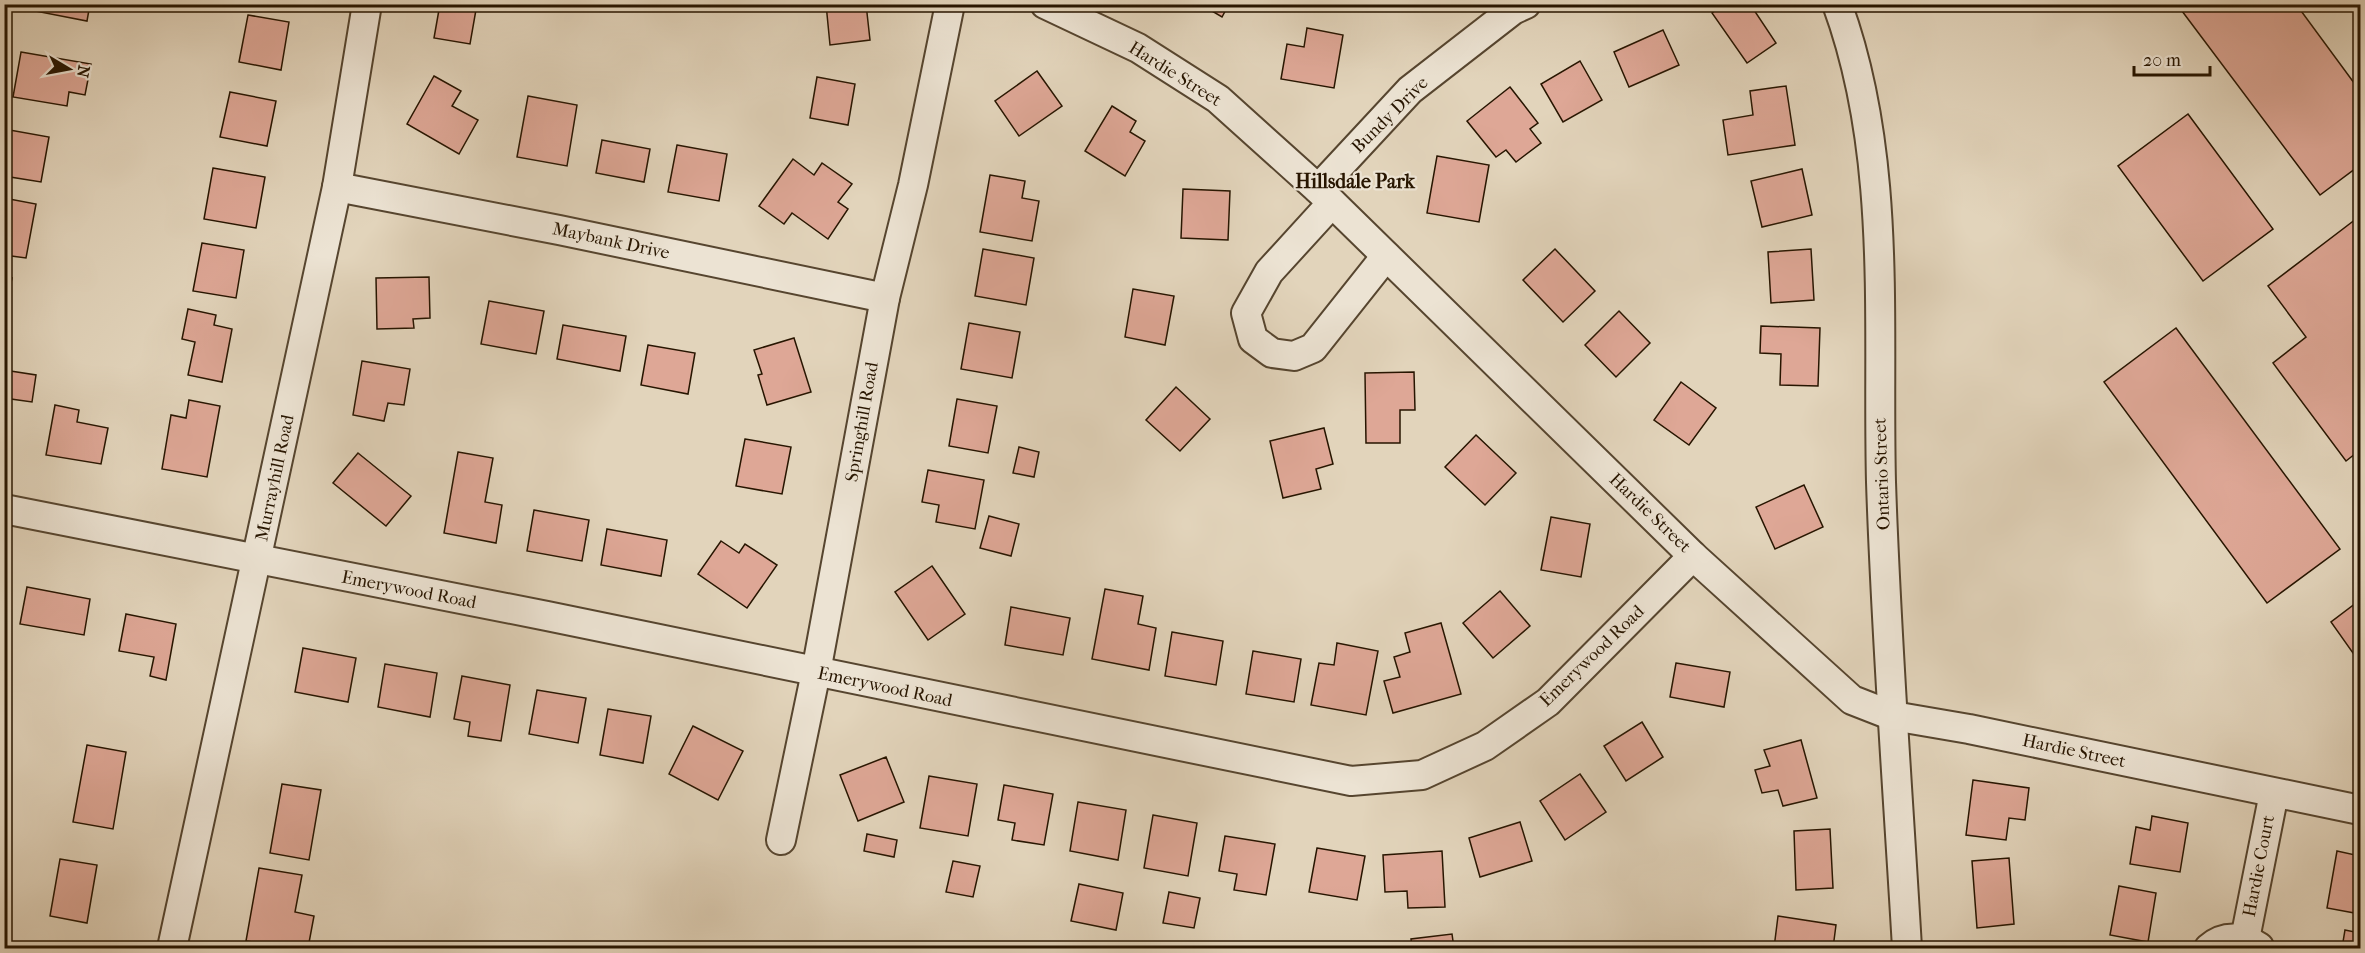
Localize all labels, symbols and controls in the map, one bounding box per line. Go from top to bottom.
street label: Hardie Street [1125,37,1226,111]
north arrow [39,39,99,99]
scale bar [2134,39,2210,77]
text: 20 m [2143,50,2181,71]
text: N [73,64,94,80]
street label: Bundy Drive [1347,72,1433,158]
district label: Hillsdale Park [1295,170,1416,193]
street label: Maybank Drive [550,218,672,264]
street label: Springhill Road [841,360,883,484]
street label: Murrayhill Road [251,413,299,543]
street label: Ontario Street [1870,417,1894,531]
street label: Hardie Street [1605,469,1696,558]
street label: Emerywood Road [340,567,478,613]
street label: Emerywood Road [1535,601,1649,711]
street label: Emerywood Road [816,662,954,712]
street label: Hardie Street [2020,730,2128,772]
street label: Hardie Court [2239,813,2279,919]

